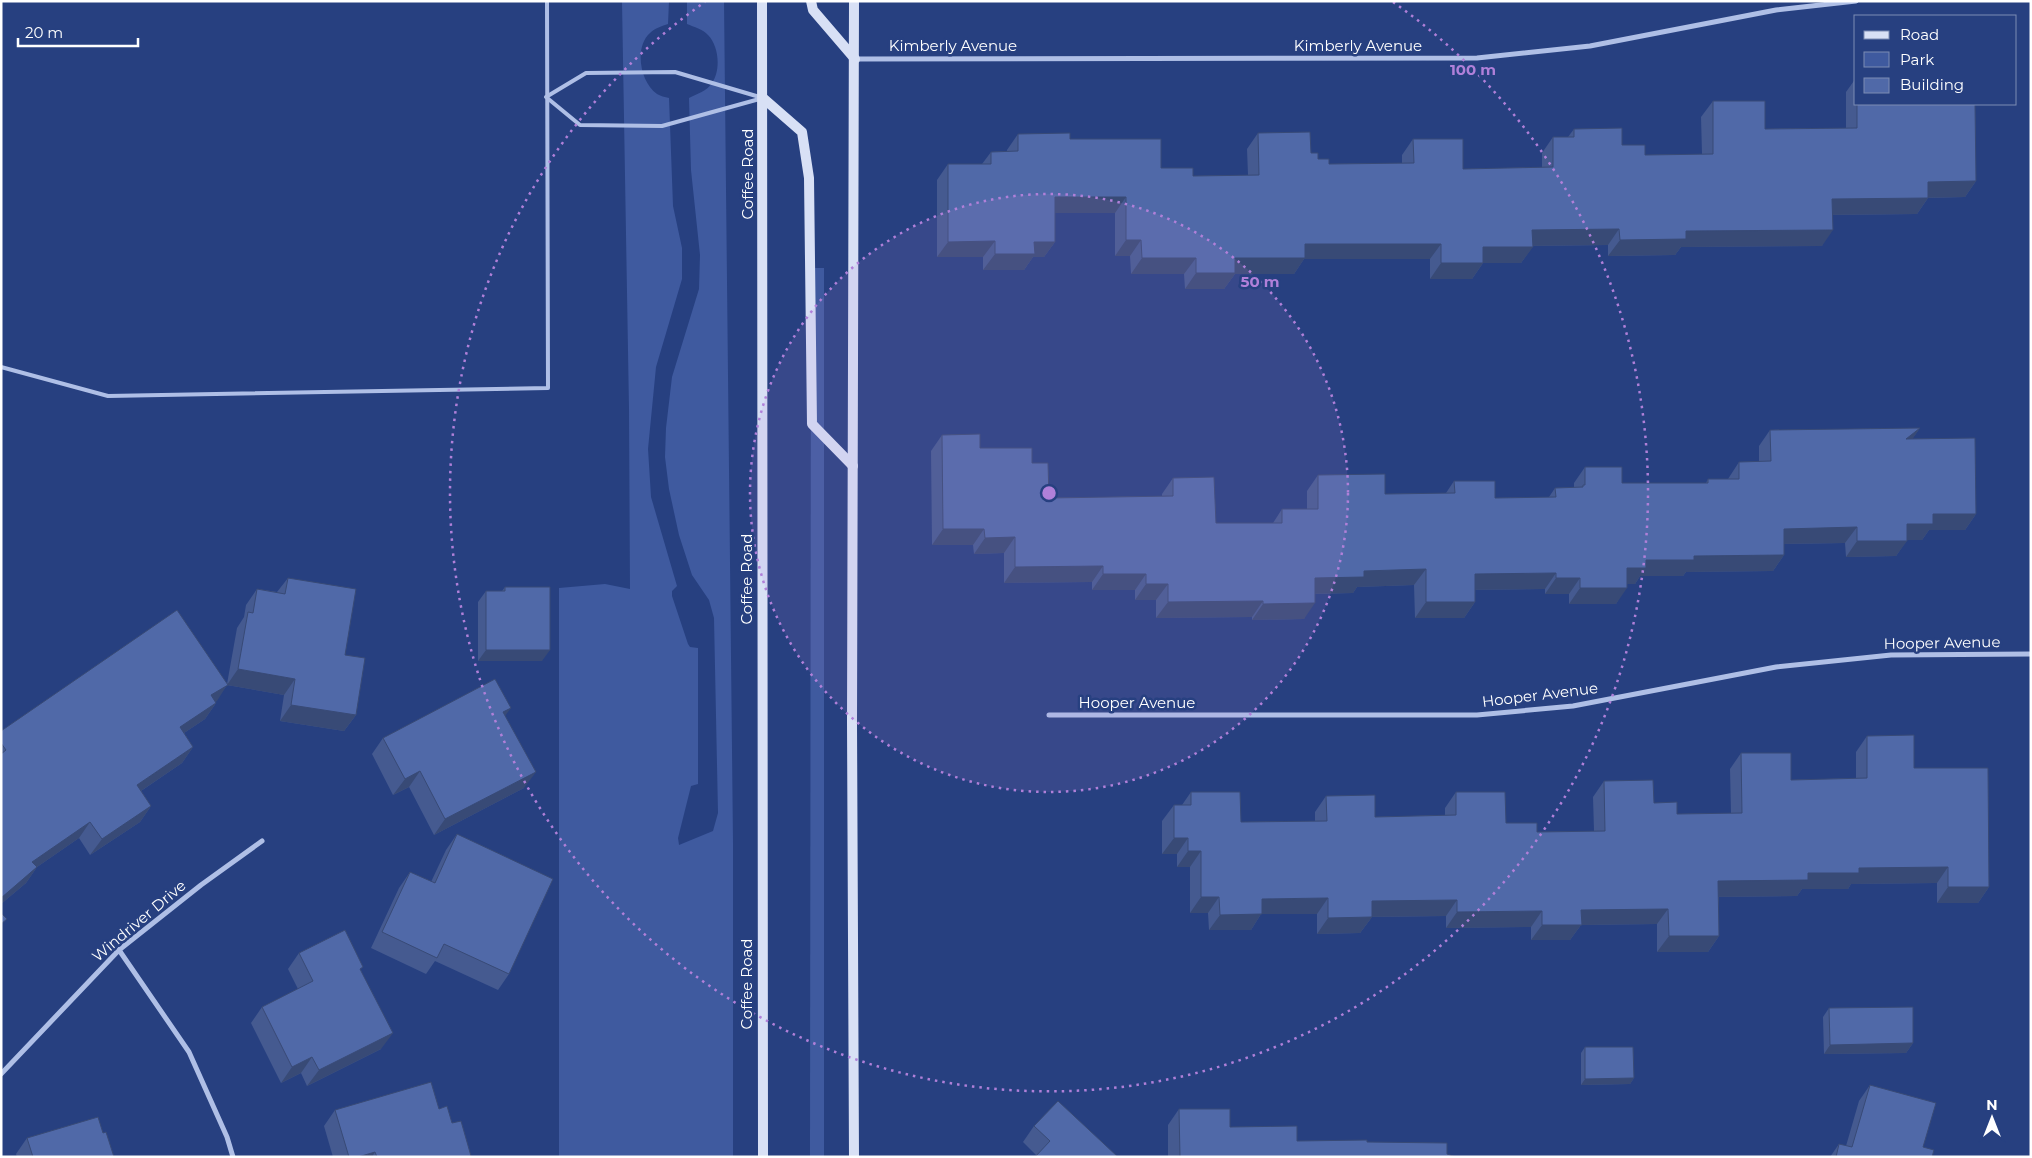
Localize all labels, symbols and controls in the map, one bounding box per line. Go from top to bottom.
scale bar [18,15,138,47]
legend [1854,15,2017,105]
text: 20 m [25,23,63,42]
text: Road [1900,25,1939,44]
street label: Kimberly Avenue [889,36,1017,55]
street label: Kimberly Avenue [1294,36,1422,55]
text: Park [1900,50,1934,69]
text: 100 m [1450,60,1496,79]
text: Building [1900,75,1964,94]
street label: Coffee Road [738,128,757,220]
text: 50 m [1240,272,1280,291]
centre of rings [1040,484,1058,502]
street label: Coffee Road [737,533,756,625]
street label: Hooper Avenue [1883,632,2001,653]
street label: Hooper Avenue [1481,678,1599,711]
street label: Hooper Avenue [1079,693,1195,712]
street label: Windriver Drive [88,876,190,965]
street label: Coffee Road [737,938,756,1030]
north arrow [1967,1093,2017,1143]
text: N [1986,1096,1998,1114]

